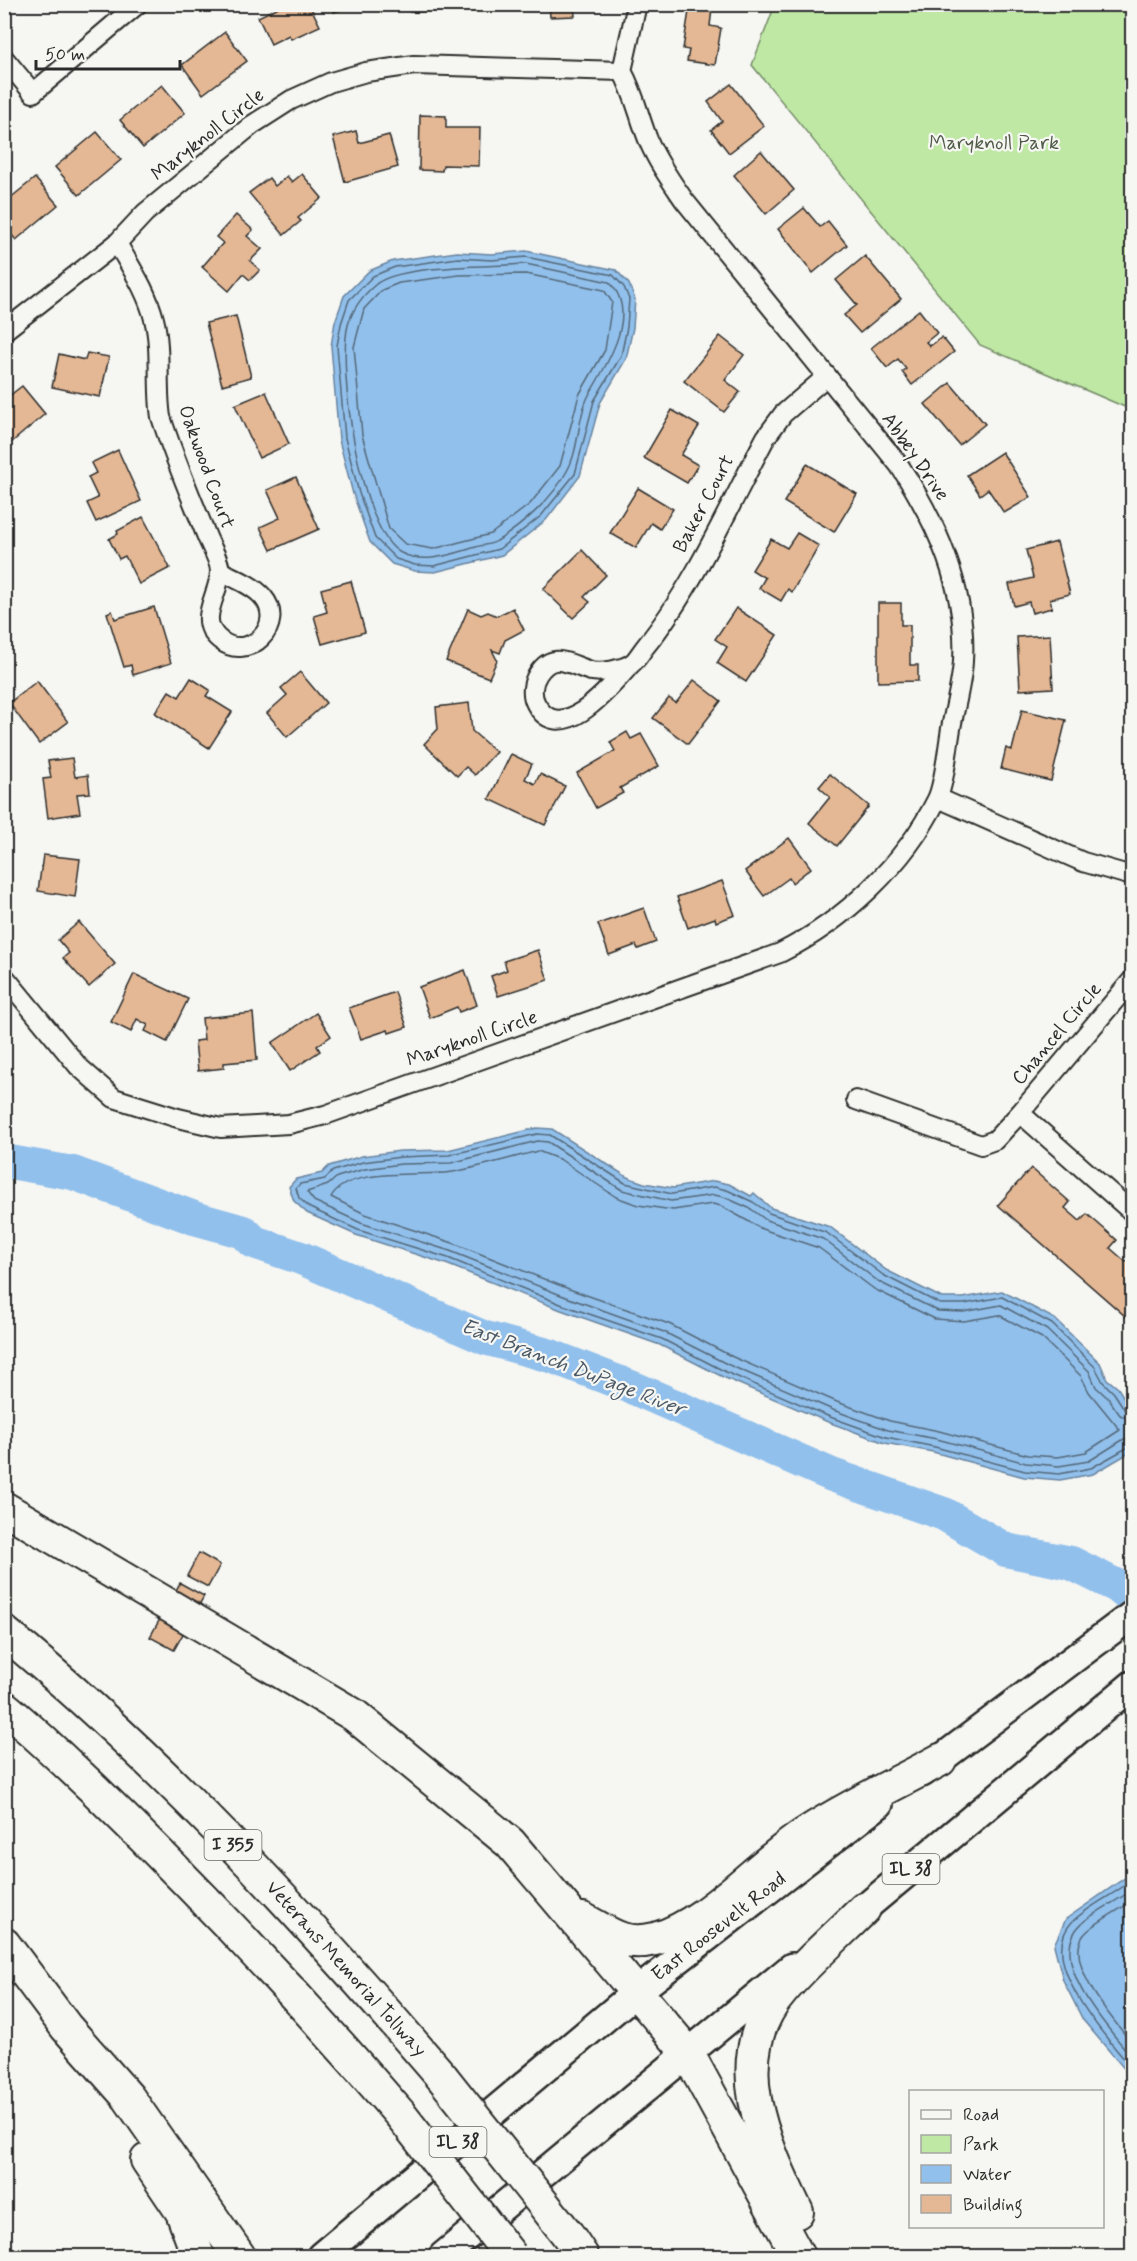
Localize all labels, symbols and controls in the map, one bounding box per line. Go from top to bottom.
scale bar [36,33,180,71]
text: 50 m [45,43,85,67]
street label: Maryknoll Circle [146,82,270,188]
park label: Maryknoll Park [929,130,1059,157]
street label: Oakwood Court [171,401,241,533]
street label: Abbey Drive [875,407,955,507]
street label: Baker Court [667,450,741,558]
street label: Chancel Circle [1006,977,1108,1091]
street label: Maryknoll Circle [403,1004,541,1074]
water label: East Branch DuPage River [456,1312,692,1427]
road number: I 355 [204,1830,262,1860]
road number: IL 38 [882,1854,940,1884]
street label: East Roosevelt Road [646,1866,792,1988]
street label: Veterans Memorial Tollway [259,1875,433,2063]
legend [909,2090,1104,2228]
text: Road [963,2103,999,2127]
road number: IL 38 [430,2127,486,2157]
text: Park [963,2133,999,2157]
text: Water [963,2163,1012,2187]
text: Building [963,2193,1023,2219]

